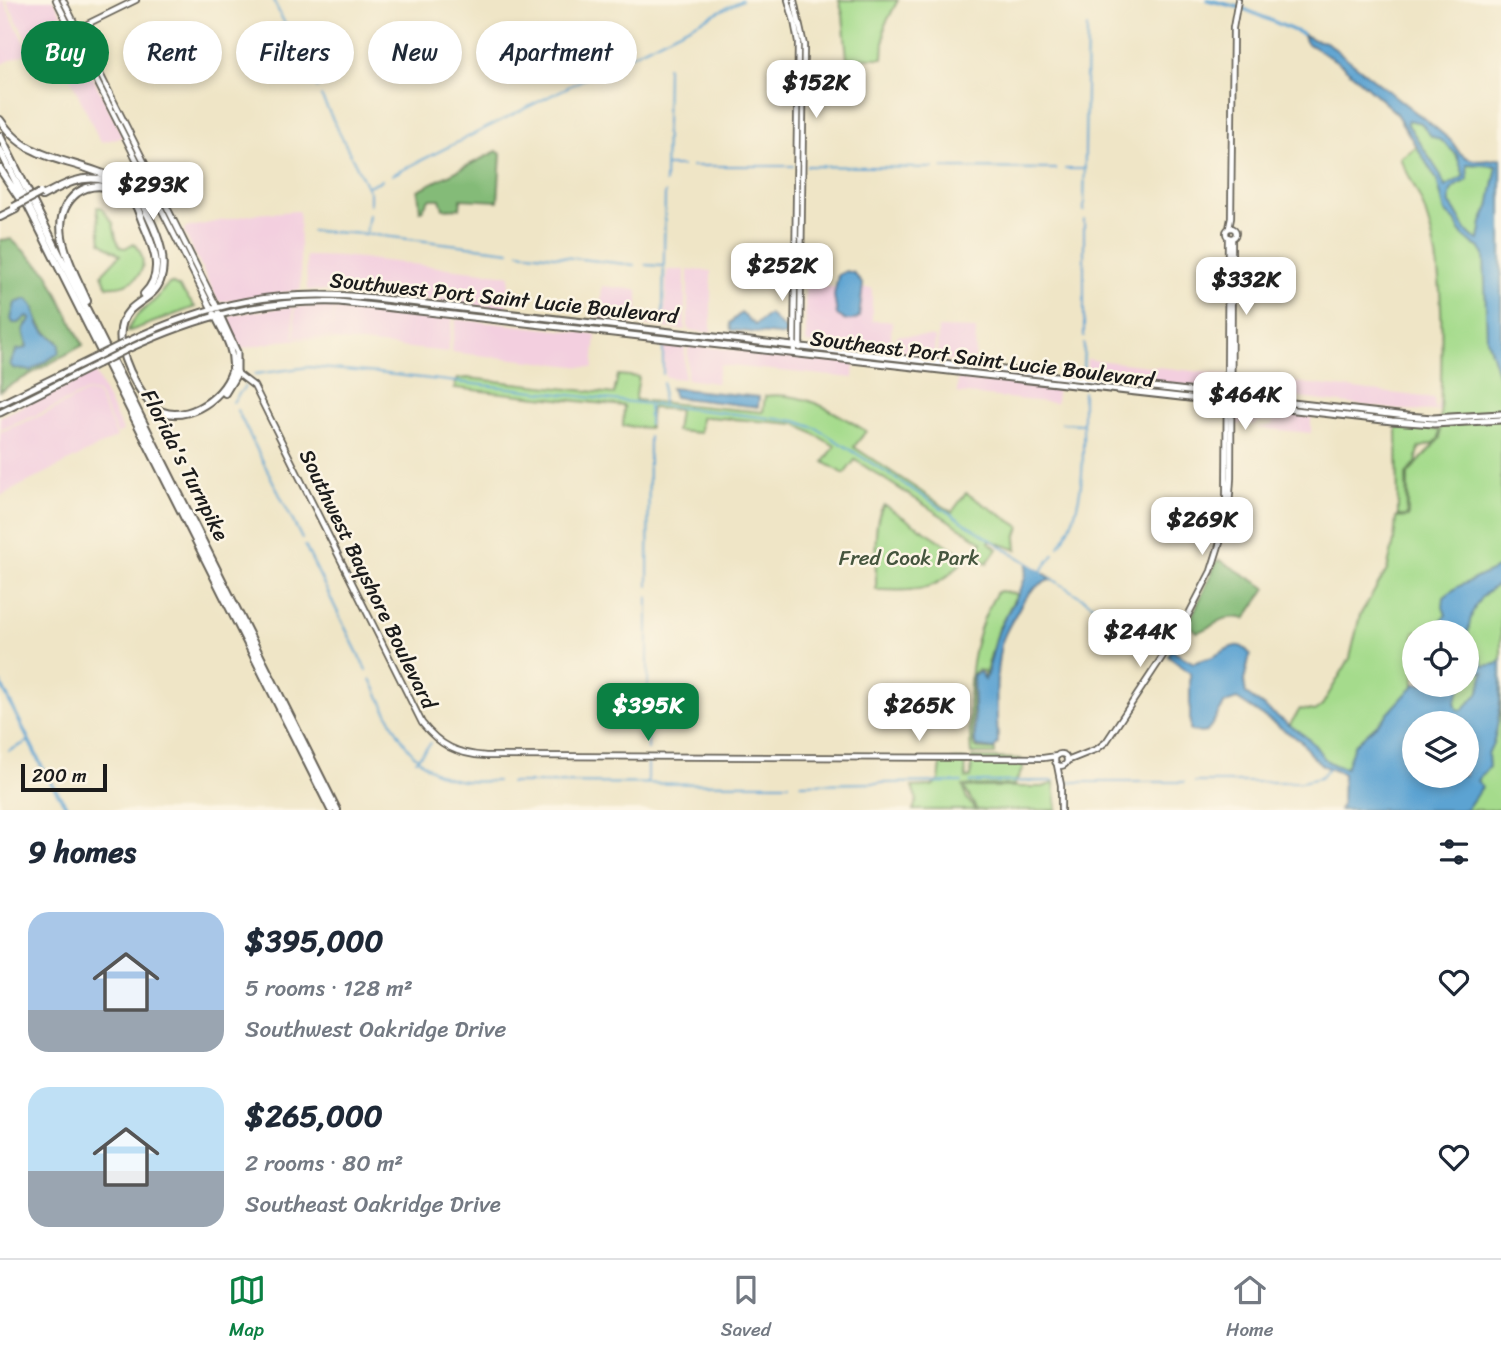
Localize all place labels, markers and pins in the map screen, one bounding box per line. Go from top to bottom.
pin: $152K [767,60,865,120]
pin: $293K [104,162,202,222]
pin: $252K [733,244,831,303]
pin: $332K [1197,258,1295,317]
pin: $464K [1196,372,1294,432]
pin: $269K [1153,498,1251,557]
pin: $244K [1091,610,1189,669]
pin: $395K [599,684,697,743]
pin: $265K [870,684,968,743]

